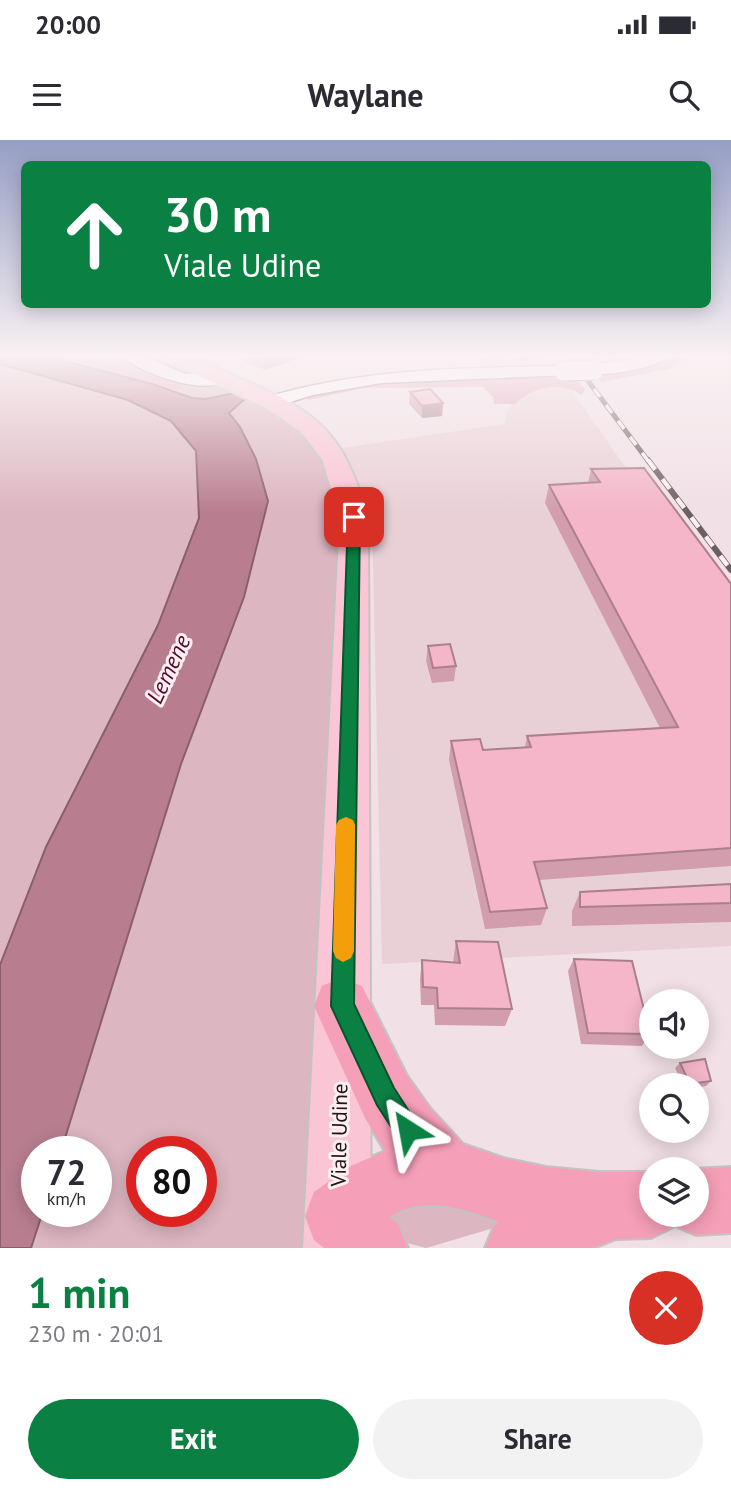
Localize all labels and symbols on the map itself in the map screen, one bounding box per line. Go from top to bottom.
pin [324,487,384,547]
water label: Lemene [140,630,197,708]
street label: Viale Udine [325,1083,353,1188]
position arrow [371,1093,445,1167]
speed limit sign: 80 [126,1136,217,1227]

